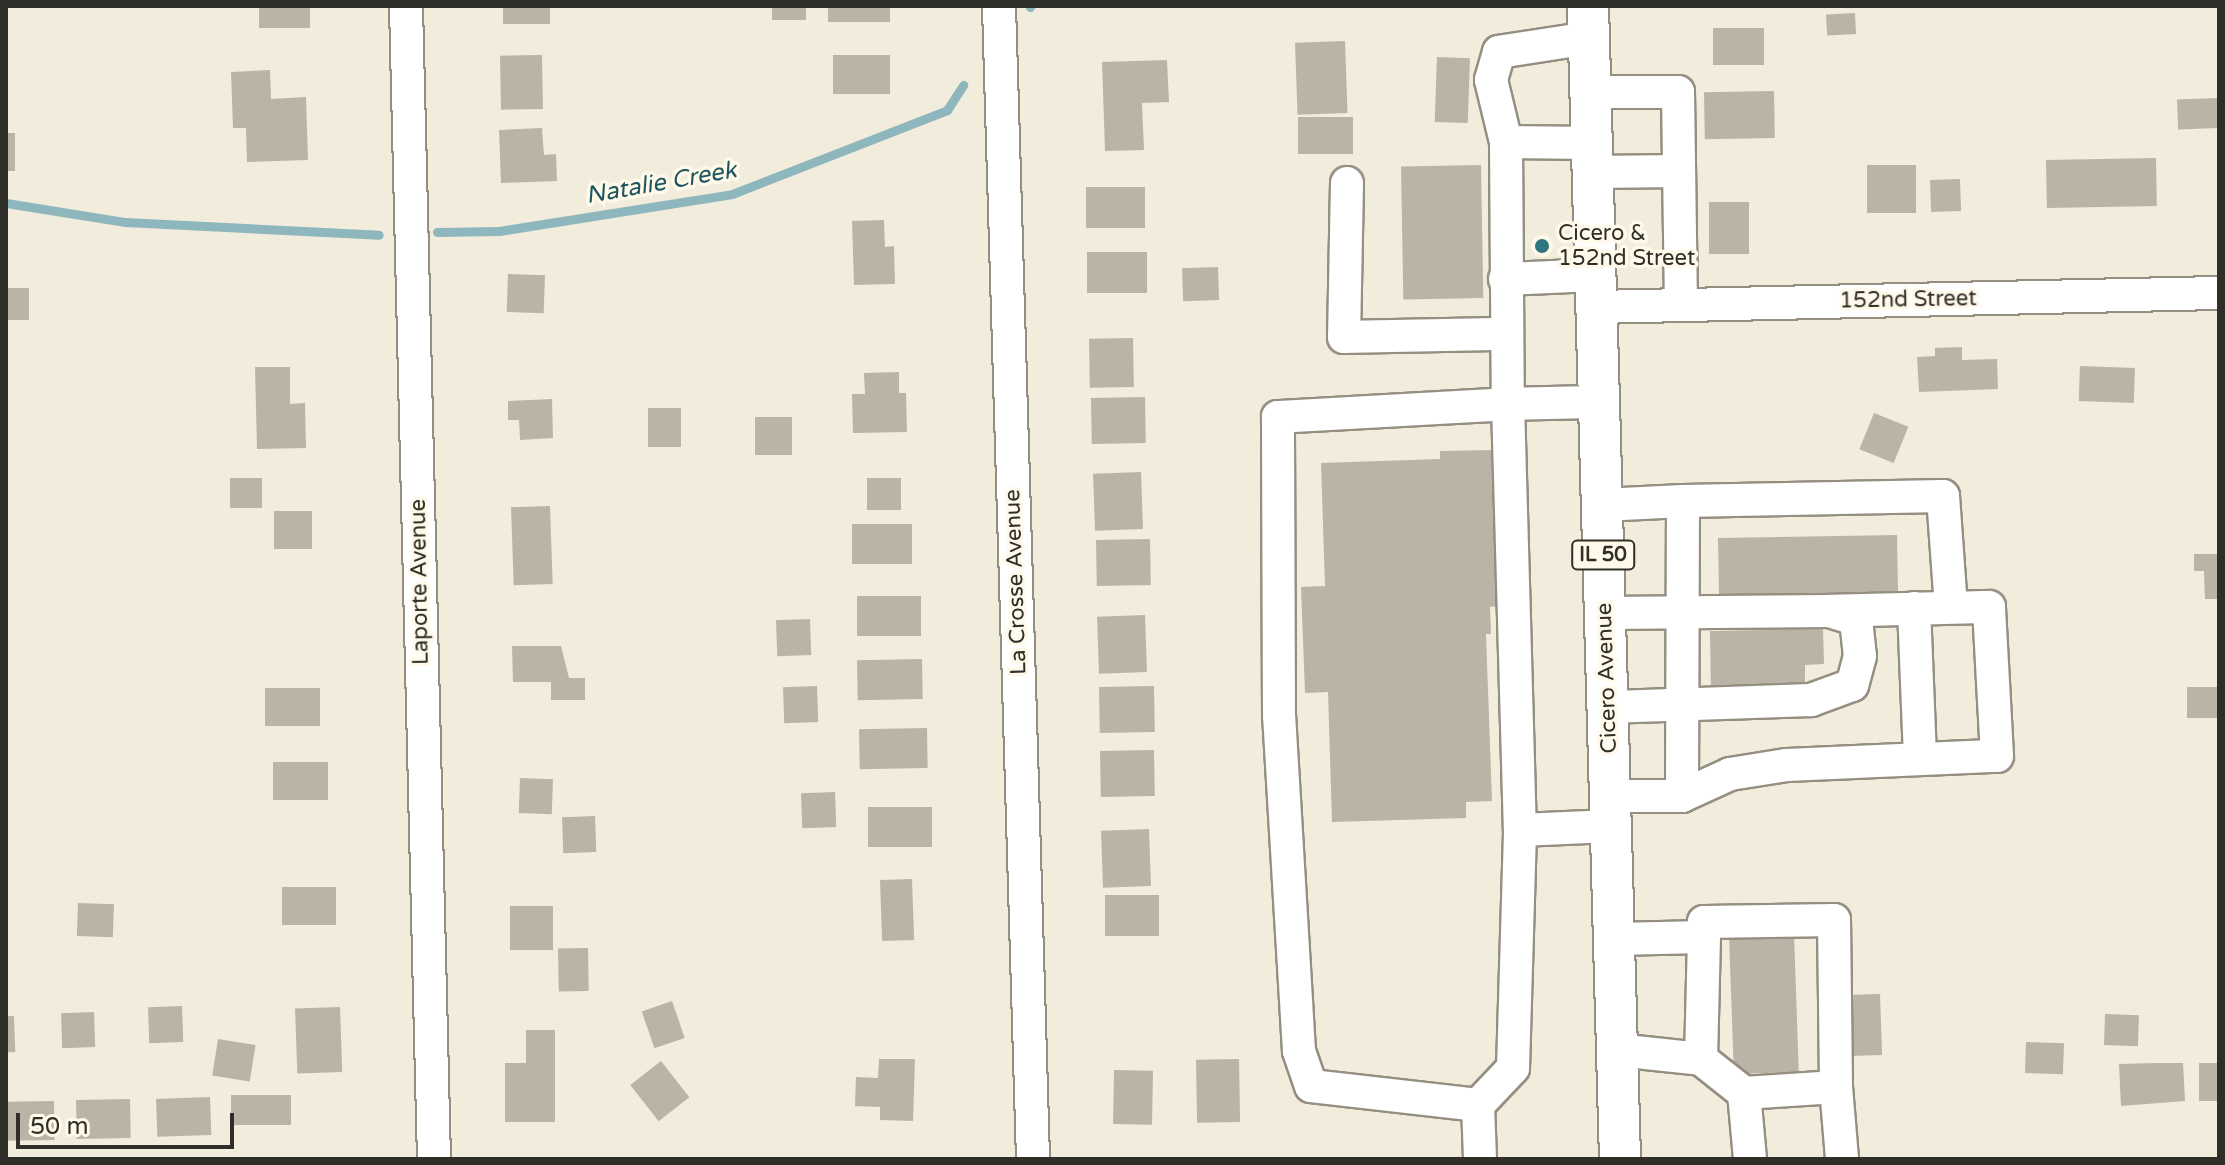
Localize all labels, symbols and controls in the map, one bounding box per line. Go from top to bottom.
water label: Natalie Creek [583,156,739,210]
place label: Cicero & 152nd Street [1558,220,1695,272]
marker: Cicero & 152nd Street [1533,237,1551,255]
street label: 152nd Street [1839,286,1977,314]
street label: La Crosse Avenue [1000,489,1032,675]
street label: Laporte Avenue [405,499,435,665]
road number: IL 50 [1571,539,1635,571]
street label: Cicero Avenue [1591,602,1623,754]
scale bar [20,1097,238,1147]
text: 50 m [30,1112,88,1141]

